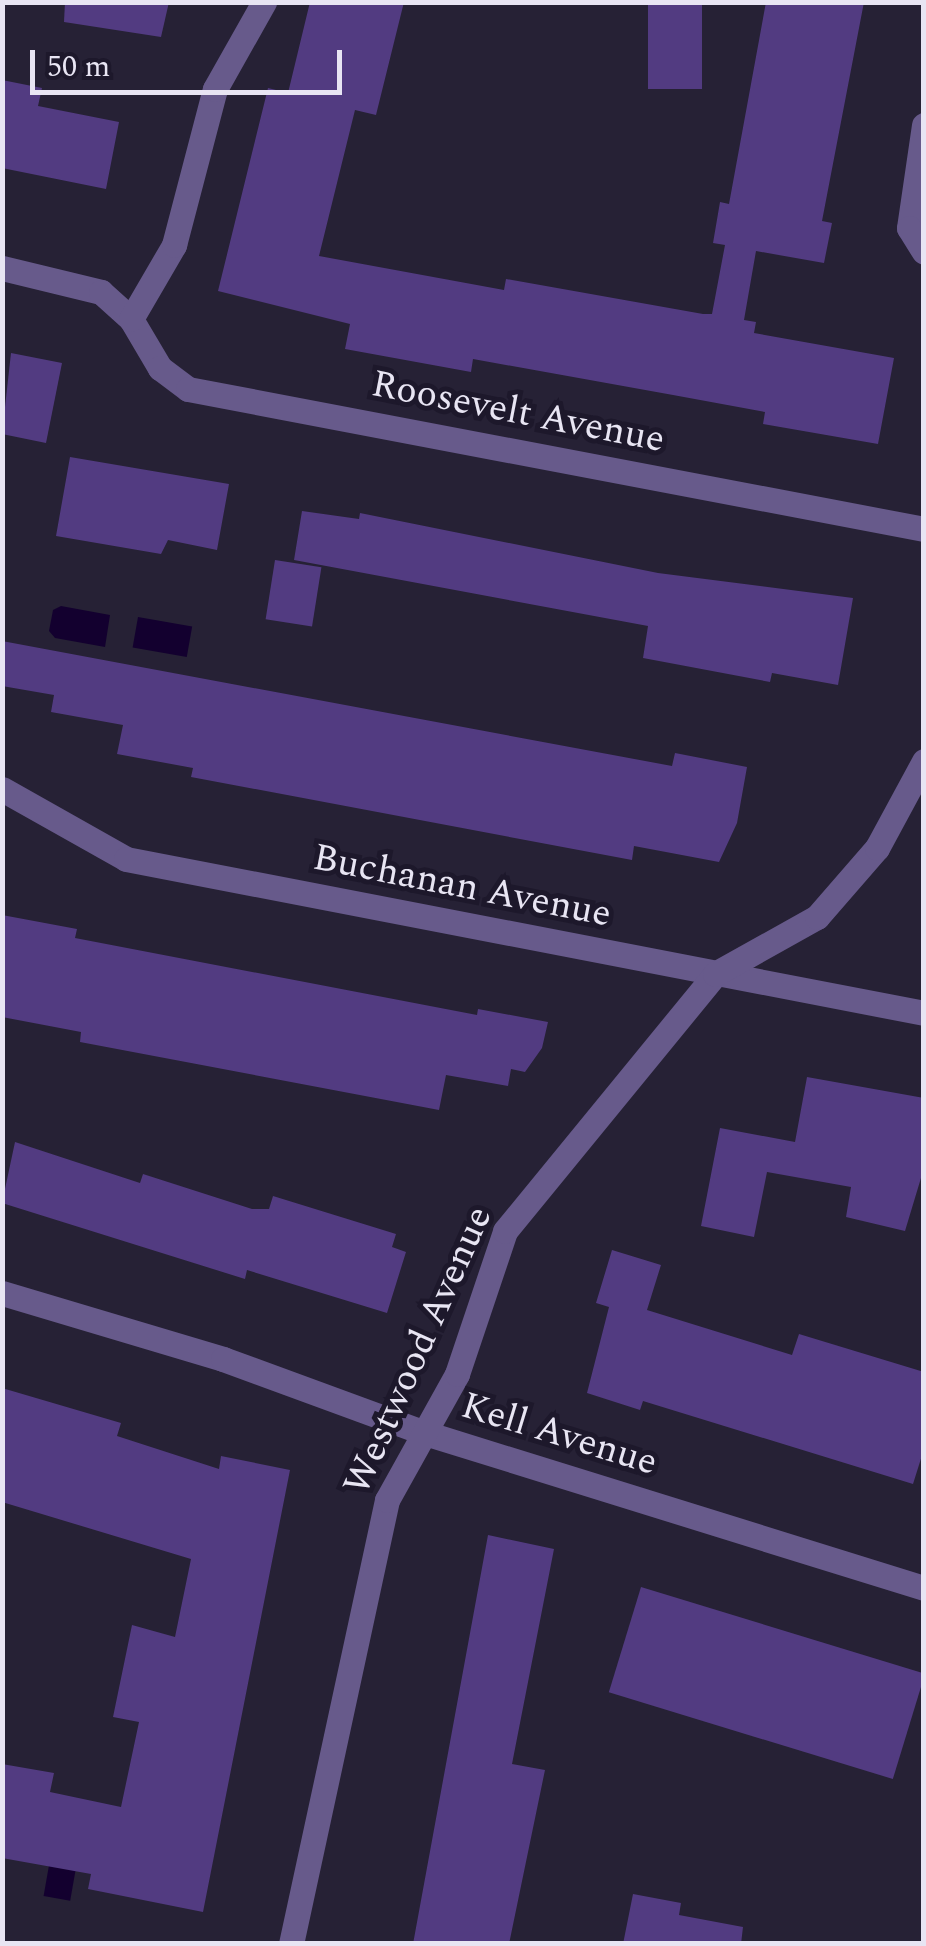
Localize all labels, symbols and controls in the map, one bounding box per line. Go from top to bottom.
scale bar [35,30,348,92]
text: 50 m [47,44,110,90]
street label: Roosevelt Avenue [368,362,668,464]
street label: Buchanan Avenue [309,836,615,938]
street label: Westwood Avenue [335,1200,503,1502]
street label: Kell Avenue [456,1384,662,1486]

